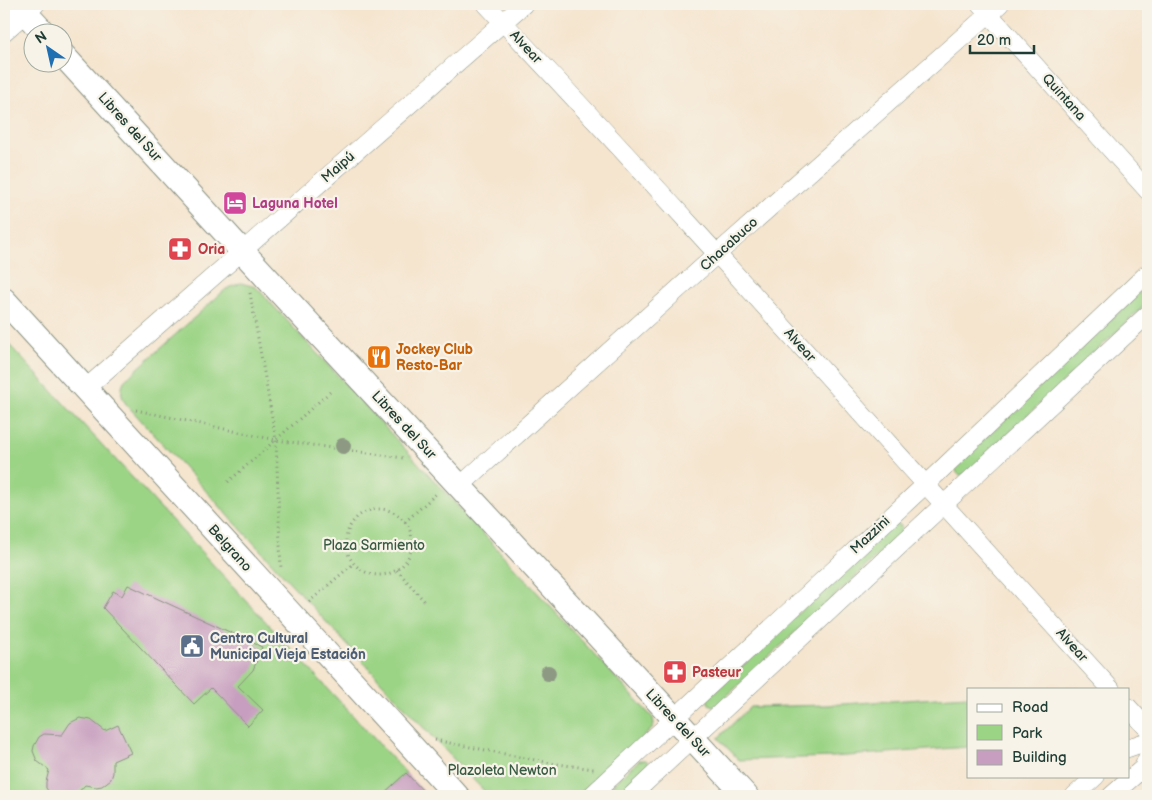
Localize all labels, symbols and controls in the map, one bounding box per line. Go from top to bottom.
north arrow [22,22,72,72]
scale bar [970,22,1033,54]
street label: Alvear [506,27,546,68]
text: N [32,28,50,48]
text: 20 m [977,31,1011,50]
street label: Quintana [1038,70,1090,124]
street label: Libres del Sur [94,89,166,166]
street label: Maipú [318,148,358,186]
hotel icon: Laguna Hotel [222,190,248,216]
place label: Laguna Hotel [252,195,338,212]
street label: Chacabuco [697,214,761,274]
pharmacy icon: Oria [167,236,193,262]
place label: Oria [198,241,225,258]
street label: Alvear [780,325,820,366]
place label: Jockey Club Resto-Bar [396,341,473,374]
restaurant icon: Jockey Club Resto-Bar [366,344,392,370]
street label: Libres del Sur [368,387,441,463]
street label: Mazzini [847,512,893,558]
street label: Belgrano [204,521,256,575]
park label: Plaza Sarmiento [323,537,425,554]
street label: Alvear [1052,625,1092,666]
place label: Centro Cultural Municipal Vieja Estación [210,630,366,663]
public building icon: Centro Cultural Municipal Vieja Estación [179,633,205,659]
pharmacy icon: Pasteur [662,659,688,685]
place label: Pasteur [692,664,741,681]
street label: Libres del Sur [642,685,715,761]
legend [967,688,1130,778]
text: Road [1012,698,1048,717]
text: Park [1012,724,1043,743]
text: Building [1012,748,1067,767]
park label: Plazoleta Newton [447,762,557,779]

